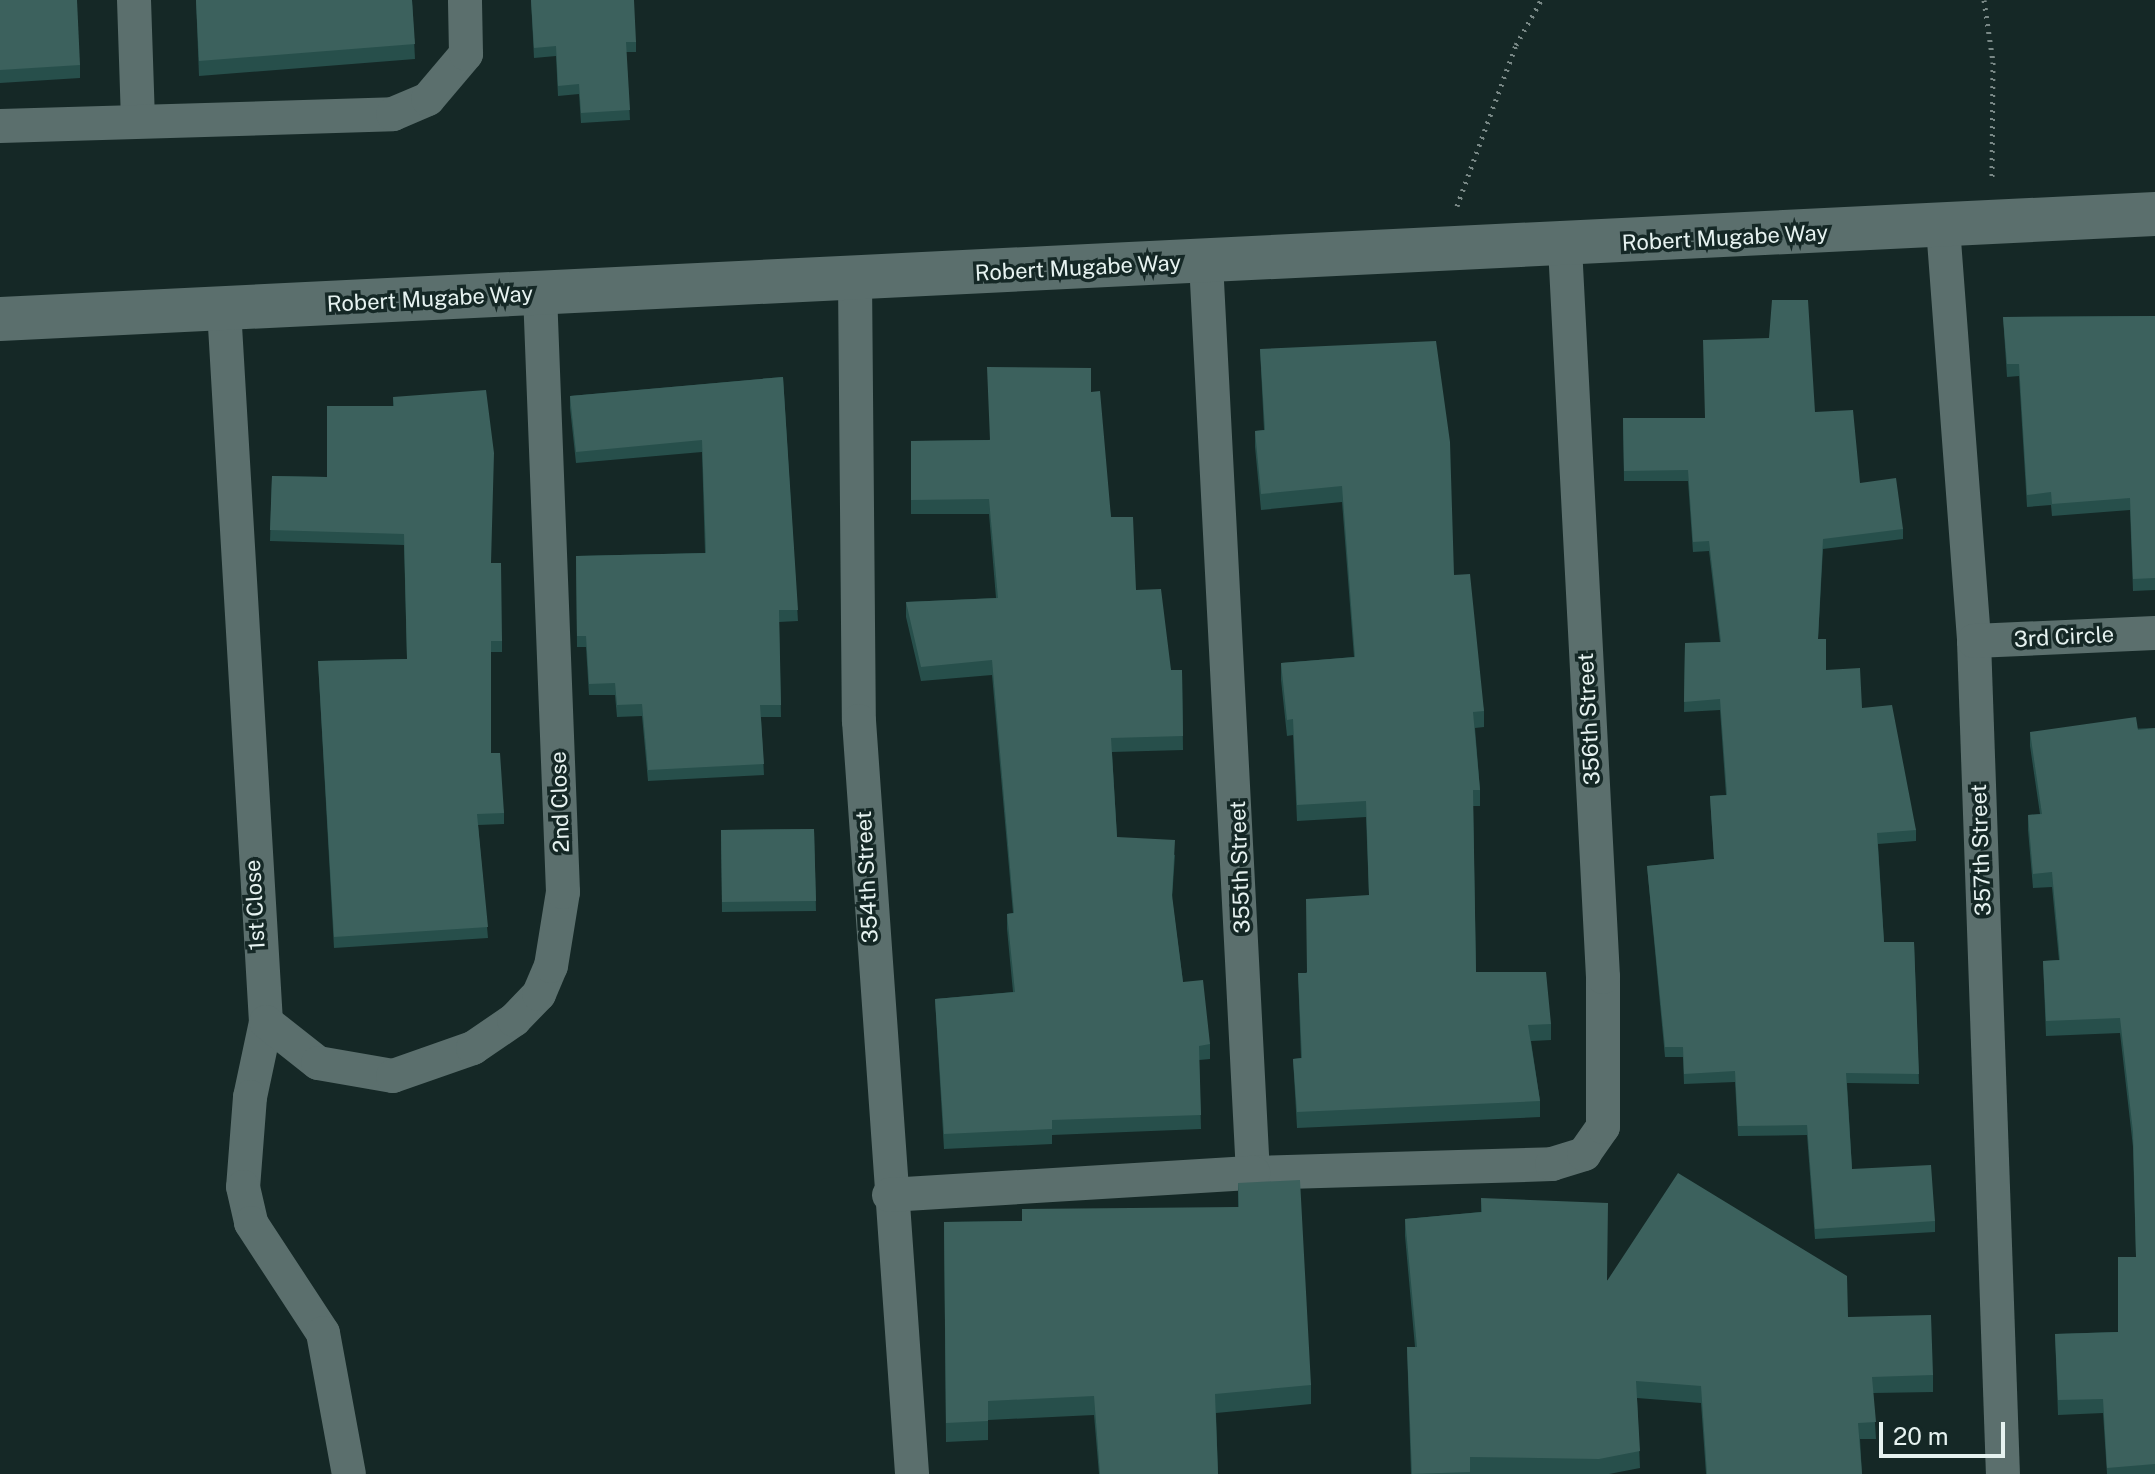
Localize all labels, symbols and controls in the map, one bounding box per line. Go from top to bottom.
street label: Robert Mugabe Way [1621,219,1829,257]
street label: Robert Mugabe Way [974,249,1182,287]
street label: Robert Mugabe Way [326,280,534,318]
street label: 3rd Circle [2013,621,2115,653]
street label: 356th Street [1572,652,1606,786]
street label: 2nd Close [545,751,575,853]
street label: 357th Street [1966,784,1996,916]
street label: 355th Street [1224,800,1256,934]
street label: 354th Street [850,810,884,944]
street label: 1st Close [239,859,271,951]
scale bar [1883,1406,2009,1456]
text: 20 m [1893,1422,1949,1450]

